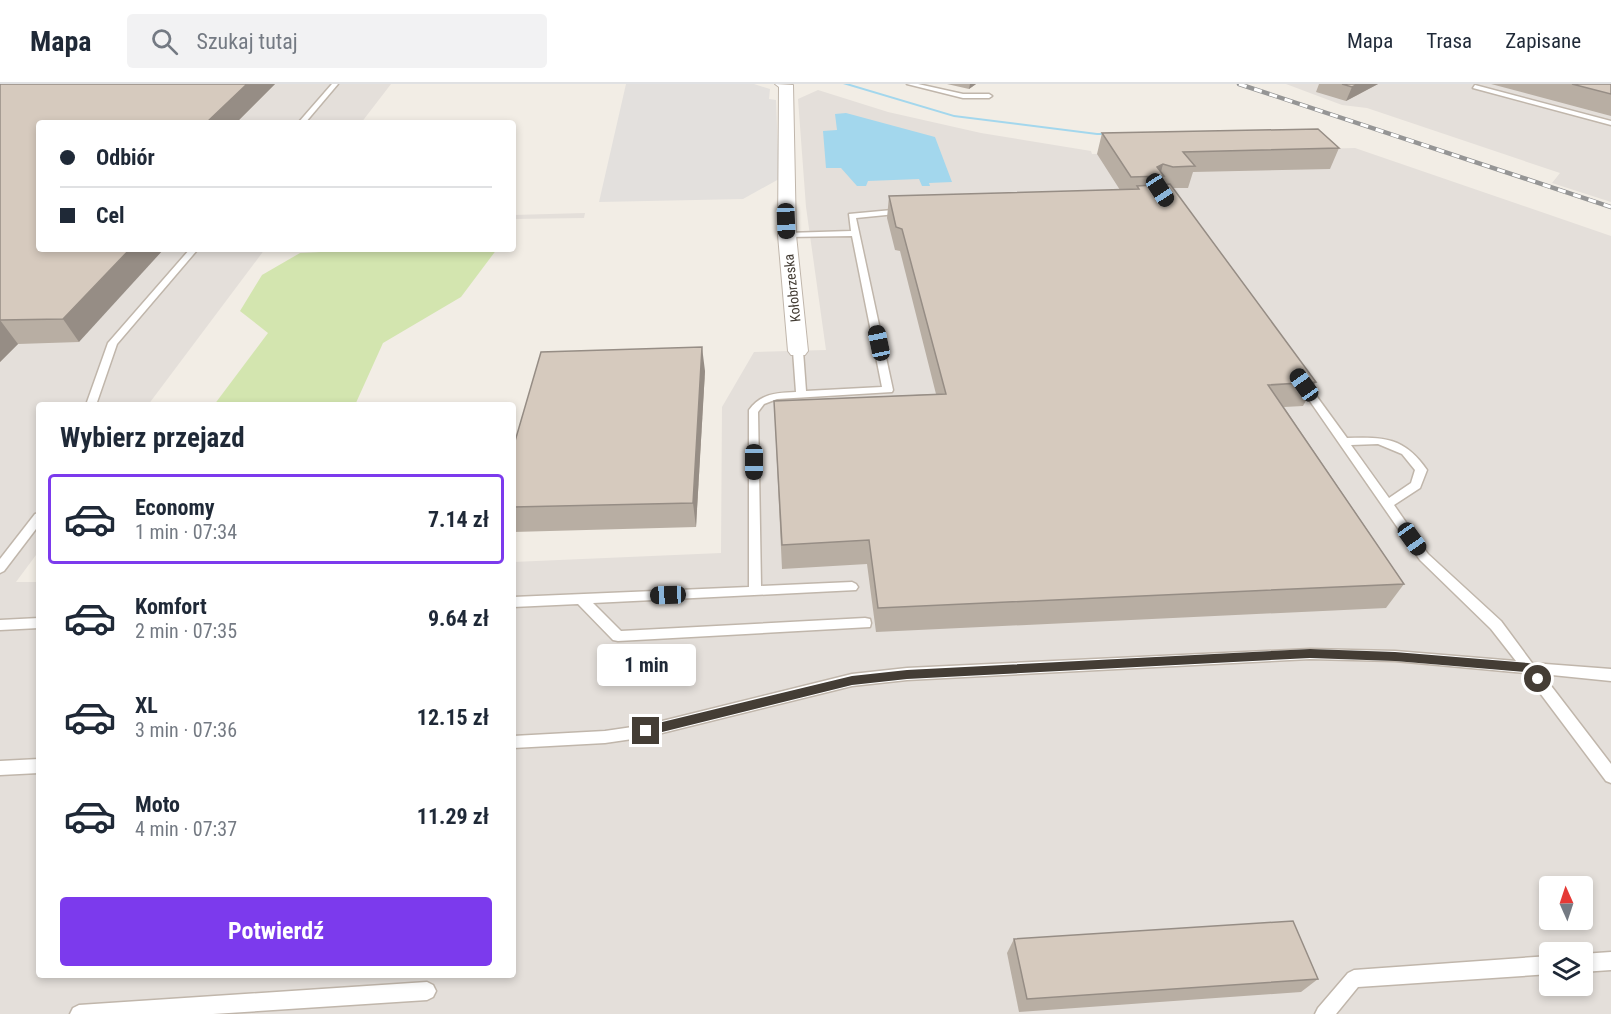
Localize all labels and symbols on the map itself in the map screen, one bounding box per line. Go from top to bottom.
car [1143,170,1177,210]
car [776,203,796,239]
street label: Kołobrzeska [780,253,804,323]
car [866,324,892,362]
car [1286,365,1322,405]
car [745,444,763,480]
car [1394,519,1430,559]
car [650,585,686,605]
callout: 1 min [596,644,696,686]
route start [1524,665,1551,692]
route end [632,717,659,744]
north arrow [1539,876,1593,930]

